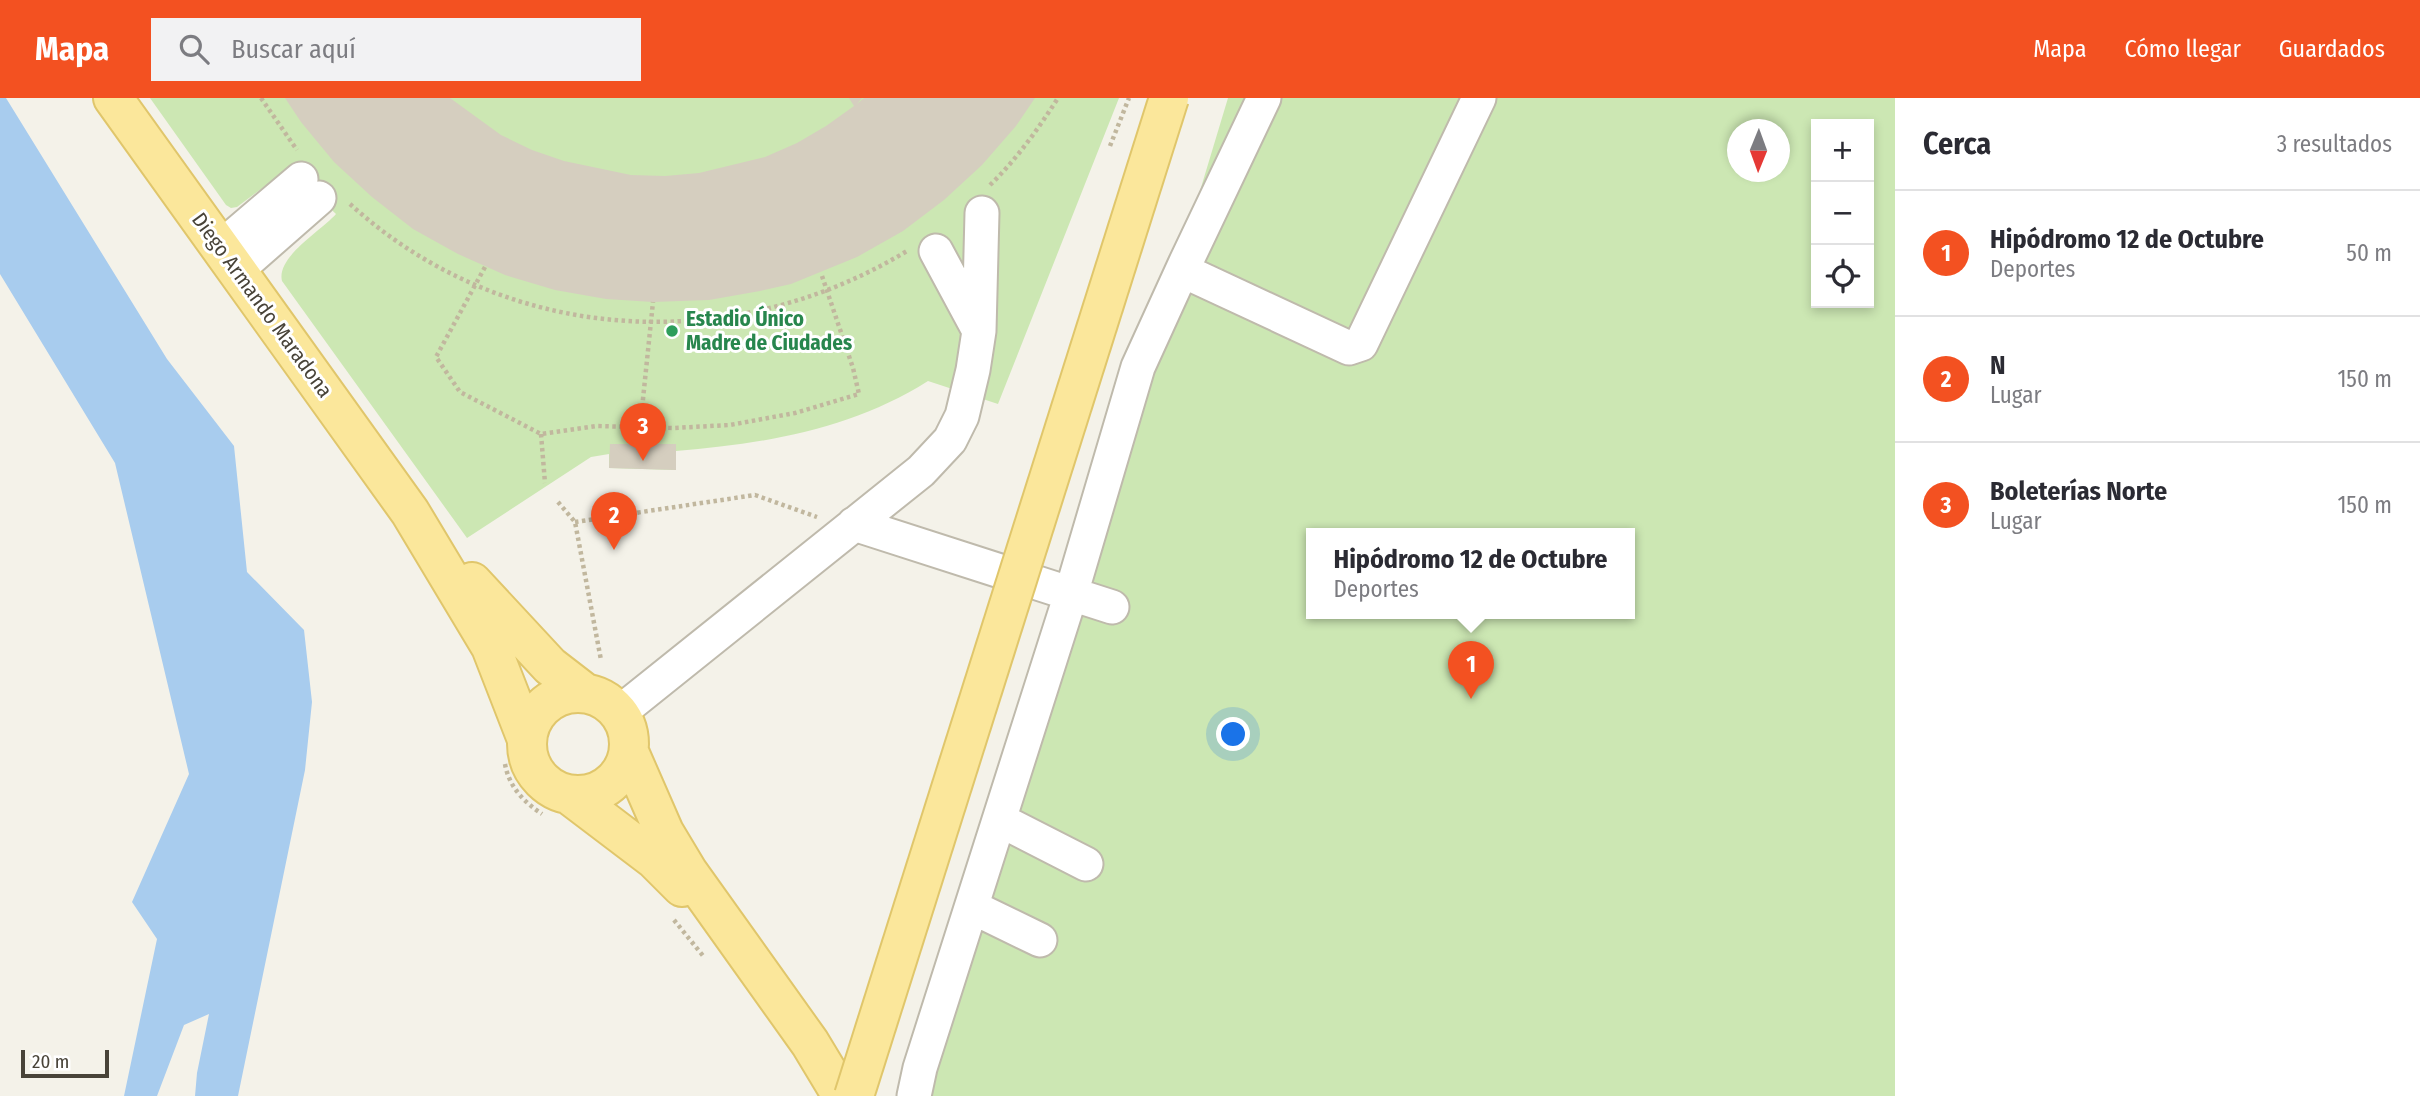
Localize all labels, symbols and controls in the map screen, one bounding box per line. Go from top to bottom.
search box [151,18,641,81]
text: Mapa [35,29,109,69]
icon: search [175,30,213,68]
text: Buscar aquí [231,34,356,65]
text: Mapa [2033,35,2086,63]
text: Cómo llegar [2124,35,2241,63]
text: Guardados [2279,35,2385,63]
north arrow [1727,119,1790,182]
map controls [1811,119,1874,308]
button: + [1811,119,1874,182]
text: Cerca [1923,126,1991,162]
text: 3 resultados [2277,130,2392,158]
button: − [1811,182,1874,245]
street label: Diego Armando Maradona [186,207,338,403]
text: Hipódromo 12 de Octubre [1990,224,2264,255]
text: 1 [1941,239,1951,267]
text: 50 m [2346,239,2392,267]
button: locate [1811,245,1874,308]
text: Deportes [1990,255,2075,283]
place label: Estadio Único Madre de Ciudades [686,305,852,356]
marker: Estadio Único Madre de Ciudades [664,323,680,339]
text: N [1990,350,2006,381]
text: 2 [1941,365,1951,393]
text: 150 m [2337,365,2392,393]
text: Lugar [1990,381,2042,409]
pin: 3 [620,403,666,461]
text: Boleterías Norte [1990,476,2167,507]
text: 3 [1941,491,1951,519]
text: 150 m [2337,491,2392,519]
pin: 2 [591,492,637,550]
text: Lugar [1990,507,2042,535]
popup [1306,528,1635,619]
text: Hipódromo 12 de Octubre [1333,544,1608,575]
text: Deportes [1333,575,1419,603]
pin: 1 [1448,641,1494,699]
your location [1216,717,1250,751]
scale bar [21,1047,108,1079]
text: 20 m [32,1050,69,1073]

